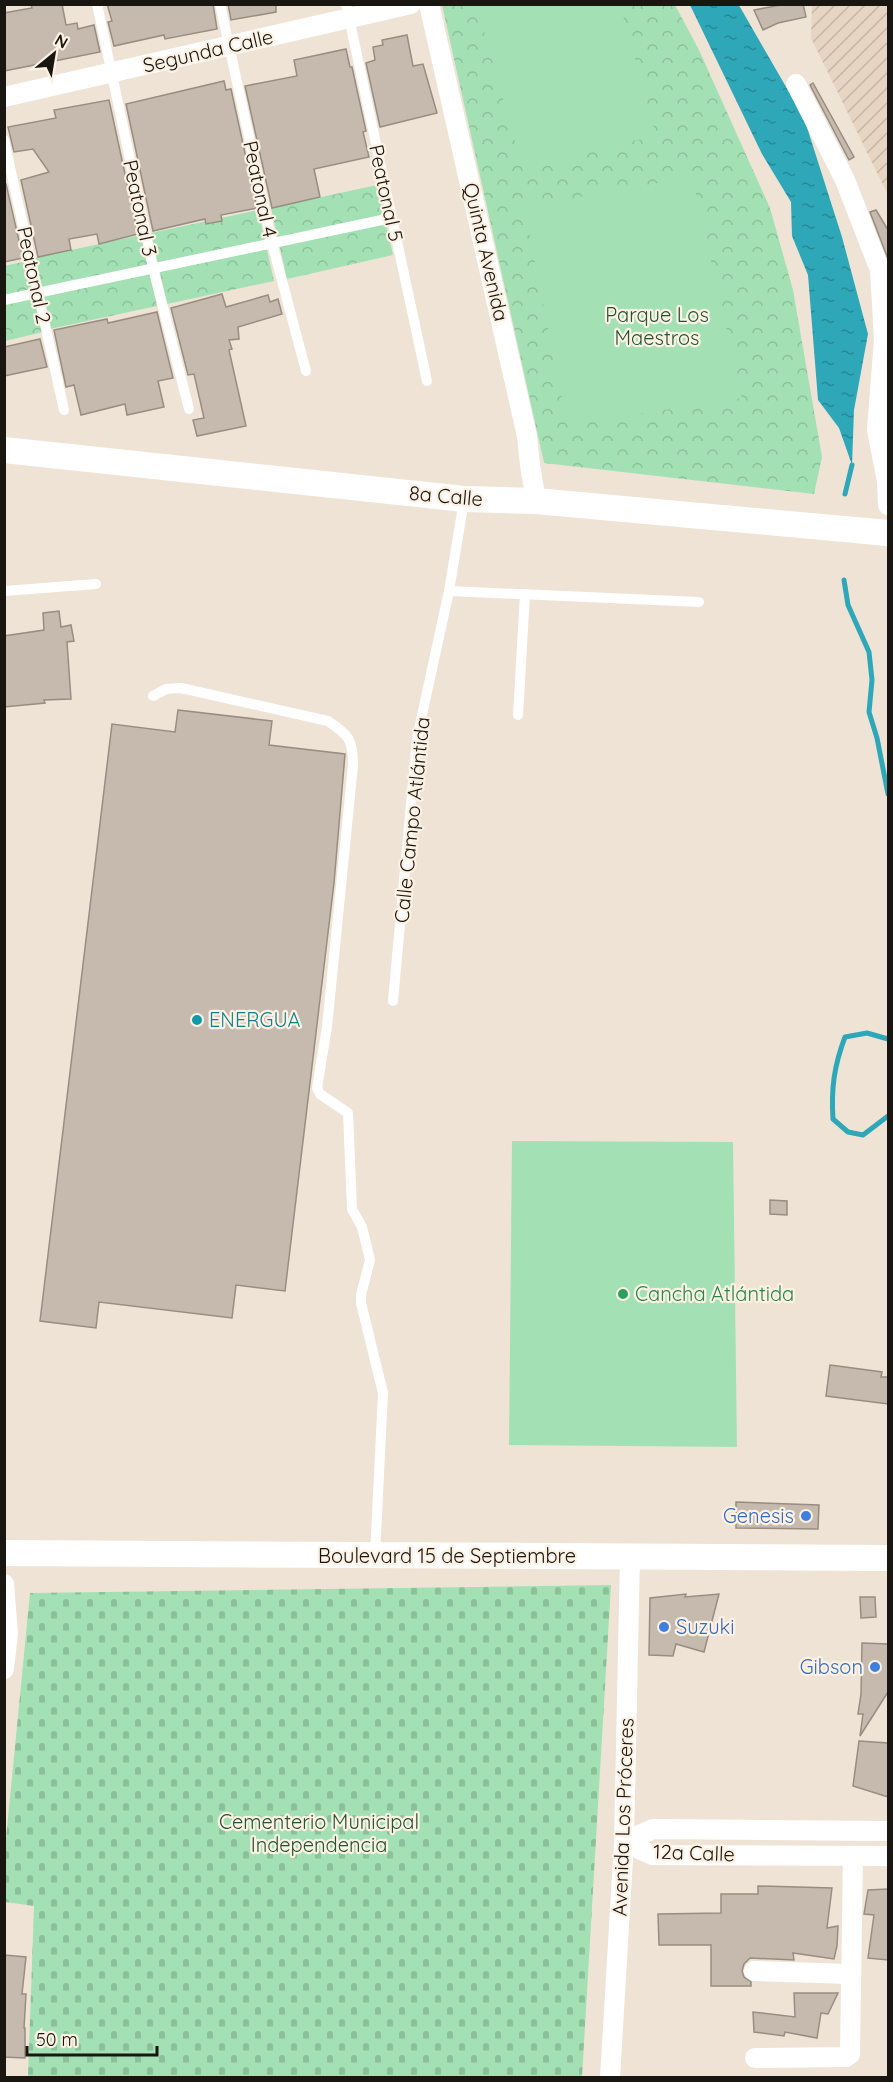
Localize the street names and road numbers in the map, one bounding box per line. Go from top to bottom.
street label: Segunda Calle [140,23,275,78]
street label: Peatonal 4 [238,138,283,240]
street label: Peatonal 5 [364,142,409,244]
street label: Peatonal 3 [118,157,163,259]
street label: Quinta Avenida [458,180,515,324]
street label: Peatonal 2 [12,224,57,326]
street label: 8a Calle [408,480,484,511]
street label: Calle Campo Atlántida [388,716,435,924]
street label: Boulevard 15 de Septiembre [318,1543,576,1568]
street label: Avenida Los Próceres [607,1717,638,1917]
street label: 12a Calle [653,1839,735,1866]

